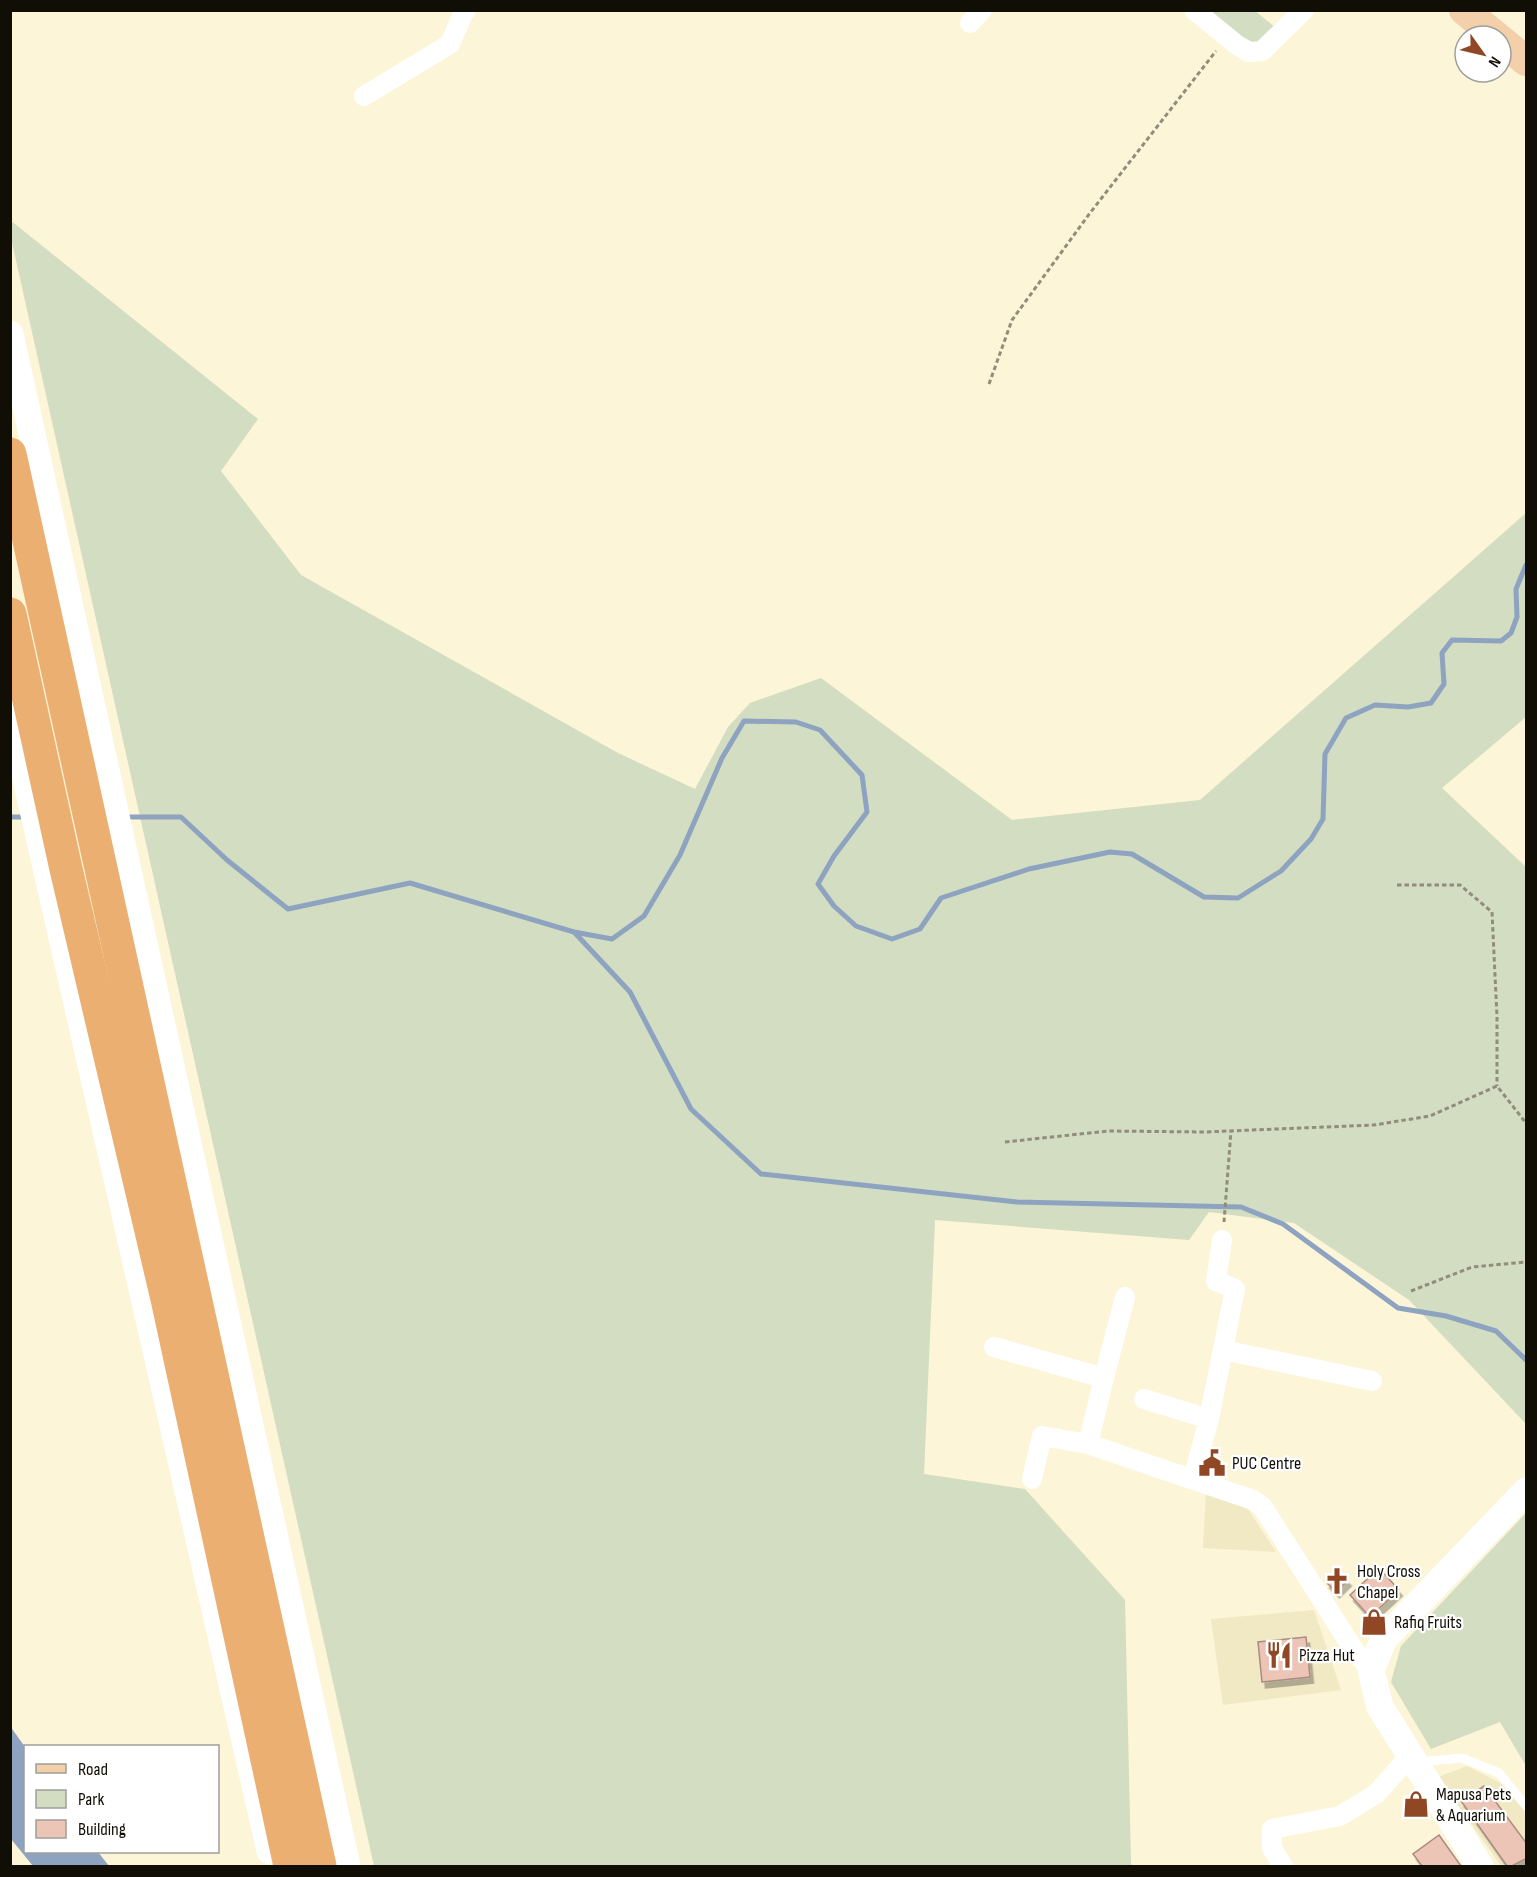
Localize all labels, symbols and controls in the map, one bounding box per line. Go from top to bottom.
north arrow [1453,24,1513,84]
text: N [1484,53,1504,70]
public building icon: PUC Centre [1197,1448,1227,1478]
place label: PUC Centre [1232,1453,1301,1474]
place label: Holy Cross Chapel [1357,1561,1421,1603]
church icon: Holy Cross Chapel [1322,1566,1352,1596]
shop icon: Rafiq Fruits [1359,1607,1389,1637]
place label: Rafiq Fruits [1394,1612,1462,1633]
restaurant icon: Pizza Hut [1264,1640,1294,1670]
place label: Pizza Hut [1299,1645,1355,1666]
legend [24,1745,219,1853]
text: Road [78,1759,108,1780]
place label: Mapusa Pets & Aquarium [1436,1784,1511,1826]
text: Park [78,1789,104,1810]
shop icon: Mapusa Pets & Aquarium [1401,1789,1431,1819]
text: Building [78,1819,126,1840]

